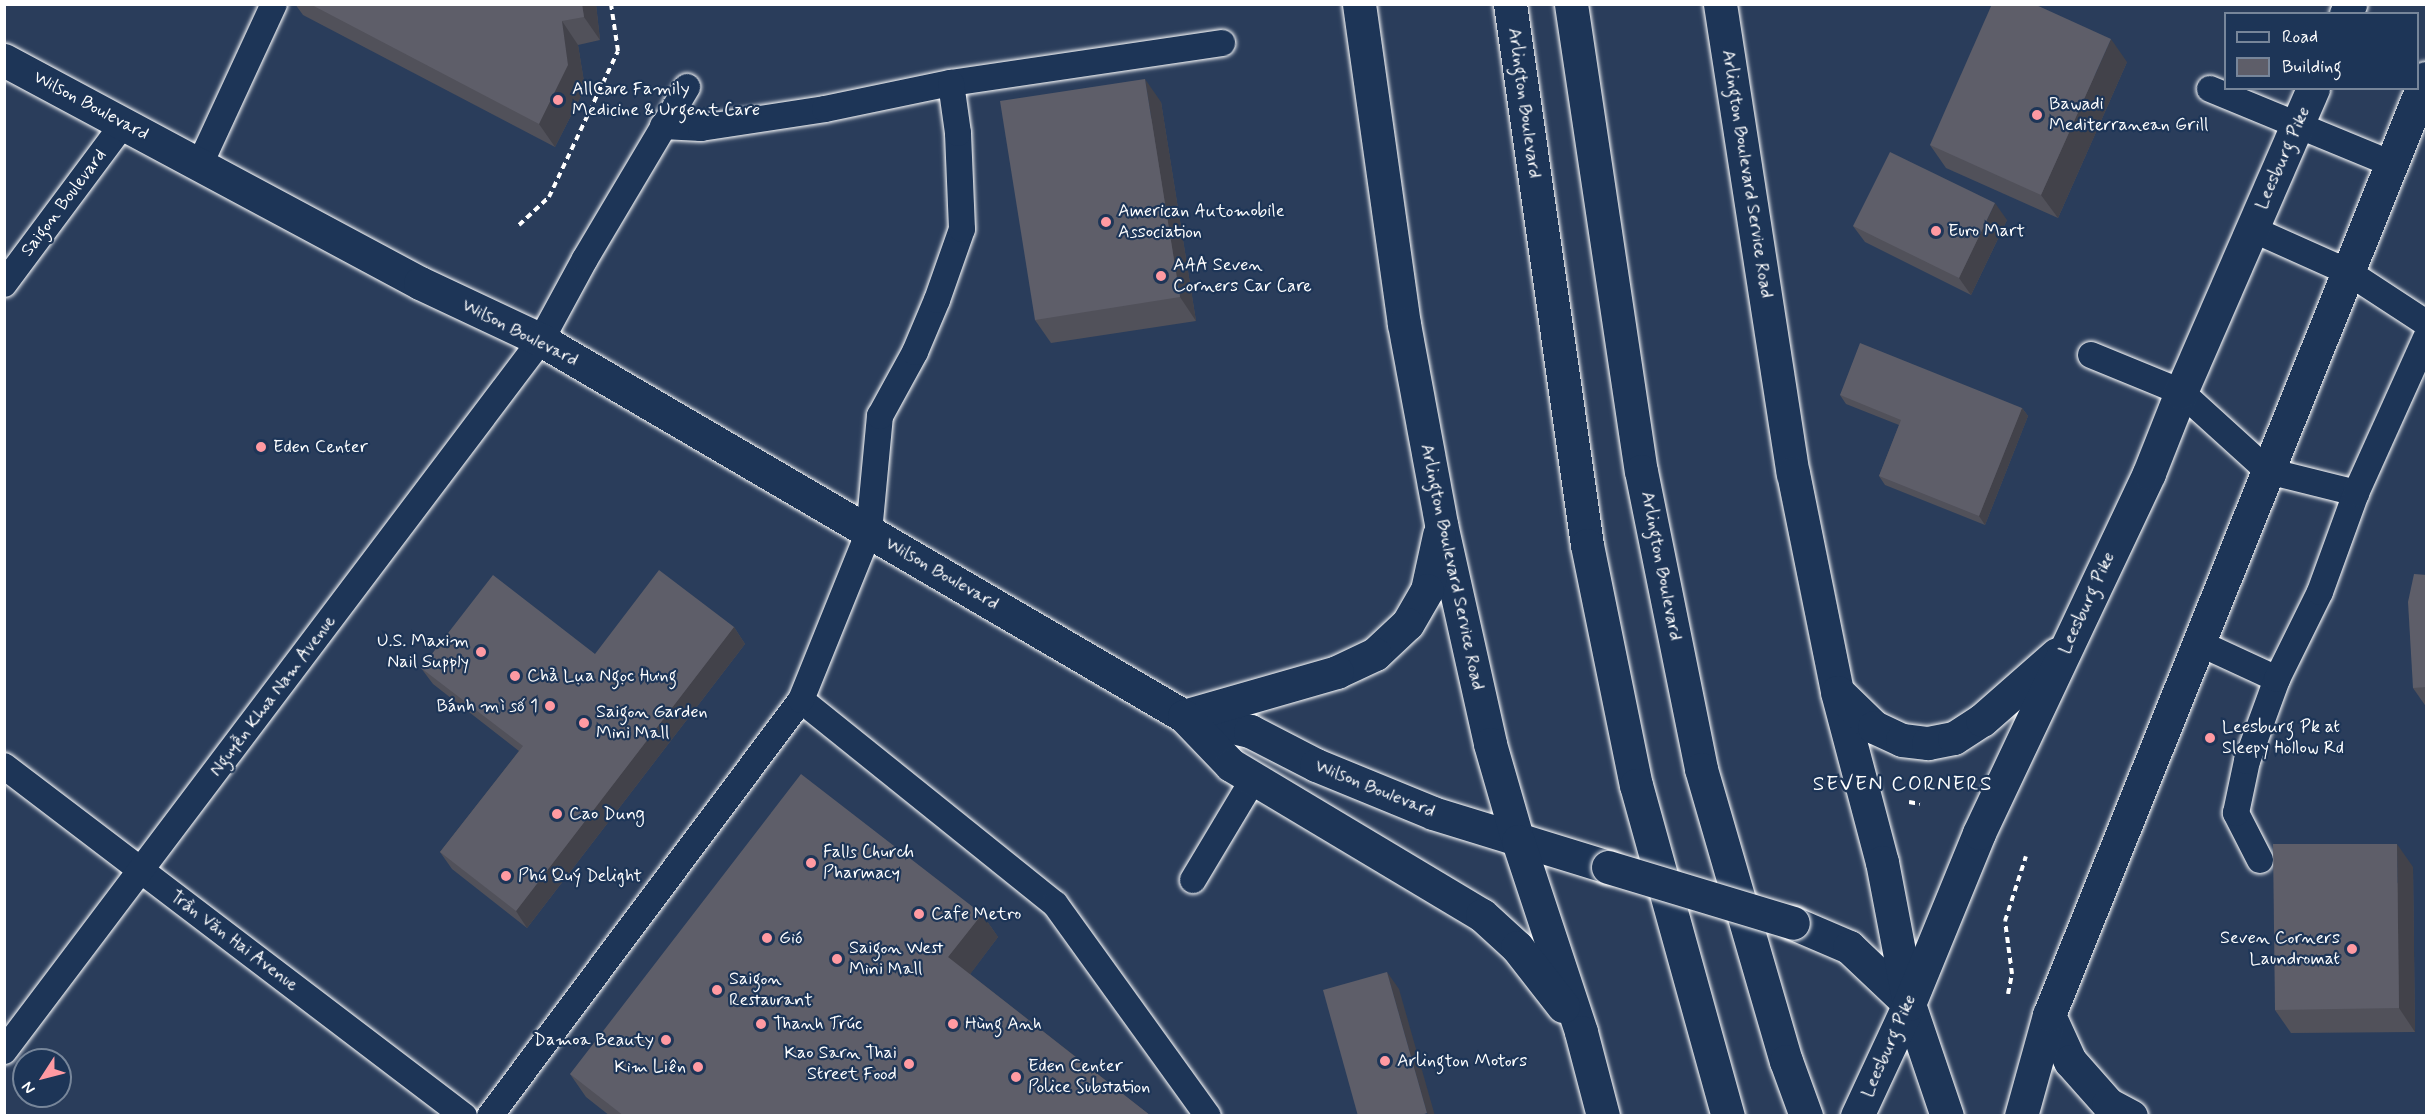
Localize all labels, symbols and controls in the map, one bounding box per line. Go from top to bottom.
legend [2224,12,2419,90]
text: Road [2282,25,2318,49]
street label: Arlington Boulevard [1503,28,1545,178]
street label: Arlington Boulevard Service Road [1717,50,1777,298]
text: Building [2282,55,2342,79]
street label: Wilson Boulevard [31,67,151,145]
place label: AllCare Family Medicine & Urgent Care [572,79,762,122]
marker: AllCare Family Medicine & Urgent Care [549,91,567,109]
place label: Bawadi Mediterranean Grill [2049,94,2206,136]
street label: Leesburg Pike [2251,104,2315,212]
marker: Bawadi Mediterranean Grill [2030,108,2044,122]
street label: Saigon Boulevard [17,145,111,261]
place label: American Automobile Association [1118,201,1280,244]
marker: American Automobile Association [1099,215,1113,229]
place label: Euro Mart [1948,220,2025,242]
marker: Euro Mart [1929,224,1943,238]
place label: AAA Seven Corners Car Care [1173,255,1315,298]
marker: AAA Seven Corners Car Care [1154,269,1168,283]
street label: Wilson Boulevard [460,295,580,371]
place label: Eden Center [273,436,371,458]
marker: Eden Center [254,440,268,454]
street label: Arlington Boulevard Service Road [1416,443,1488,691]
street label: Arlington Boulevard [1636,491,1686,641]
street label: Wilson Boulevard [883,533,1001,615]
street label: Leesburg Pike [2054,549,2120,657]
street label: Nguyễn Khoa Nam Avenue [204,609,342,783]
place label: U.S. Maxim Nail Supply [377,631,469,674]
marker: U.S. Maxim Nail Supply [474,645,488,659]
place label: Chả Lụa Ngọc Hưng [527,665,679,687]
marker: Chả Lụa Ngọc Hưng [508,669,522,683]
place label: Bánh mì số 1 [442,695,538,717]
marker: Bánh mì số 1 [543,699,557,713]
place label: Saigon Garden Mini Mall [596,702,708,744]
marker: Saigon Garden Mini Mall [577,716,591,730]
place label: Leesburg Pk at Sleepy Hollow Rd [2222,717,2345,760]
marker: Leesburg Pk at Sleepy Hollow Rd [2203,731,2217,745]
street label: Wilson Boulevard [1313,756,1437,822]
district label: SEVEN CORNERS [1811,771,1995,797]
place label: Cao Dung [569,803,643,825]
marker: Cao Dung [550,807,564,821]
place label: Falls Church Pharmacy [823,842,919,884]
marker: Falls Church Pharmacy [804,856,818,870]
place label: Phú Quý Delight [518,865,642,887]
marker: Phú Quý Delight [499,869,513,883]
street label: Trần Văn Hai Avenue [164,885,304,997]
place label: Cafe Metro [931,903,1019,925]
marker: Cafe Metro [912,907,926,921]
place label: Gió [779,927,803,949]
place label: Seven Corners Laundromat [2220,928,2340,970]
marker: Gió [760,931,774,945]
place label: Saigon West Mini Mall [849,938,943,980]
marker: Seven Corners Laundromat [2345,942,2359,956]
marker: Saigon West Mini Mall [830,952,844,966]
place label: Saigon Restaurant [729,969,813,1012]
marker: Saigon Restaurant [710,983,724,997]
street label: Leesburg Pike [1857,992,1921,1100]
place label: Thanh Trúc [773,1013,860,1035]
place label: Hùng Anh [965,1013,1037,1035]
marker: Thanh Trúc [754,1017,768,1031]
marker: Hùng Anh [946,1017,960,1031]
place label: Damoa Beauty [534,1029,654,1051]
marker: Damoa Beauty [659,1033,673,1047]
place label: Kao Sarn Thai Street Food [786,1043,897,1086]
north arrow [12,1048,72,1108]
place label: Arlington Motors [1397,1050,1526,1072]
marker: Arlington Motors [1378,1054,1392,1068]
place label: Kim Liên [614,1056,686,1078]
place label: Eden Center Police Substation [1028,1056,1154,1098]
marker: Kao Sarn Thai Street Food [902,1057,916,1071]
marker: Kim Liên [691,1060,705,1074]
marker: Eden Center Police Substation [1009,1070,1023,1084]
text: N [17,1077,40,1098]

